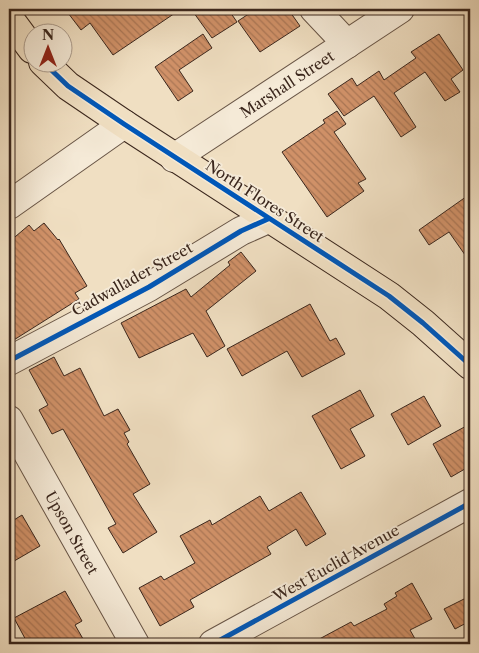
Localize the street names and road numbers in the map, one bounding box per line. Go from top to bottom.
street label: Marshall Street [236,45,338,122]
street label: North Flores Street [202,156,328,247]
street label: Cadwallader Street [68,238,196,320]
street label: Upson Street [41,488,103,578]
street label: West Euclid Avenue [269,520,403,606]

